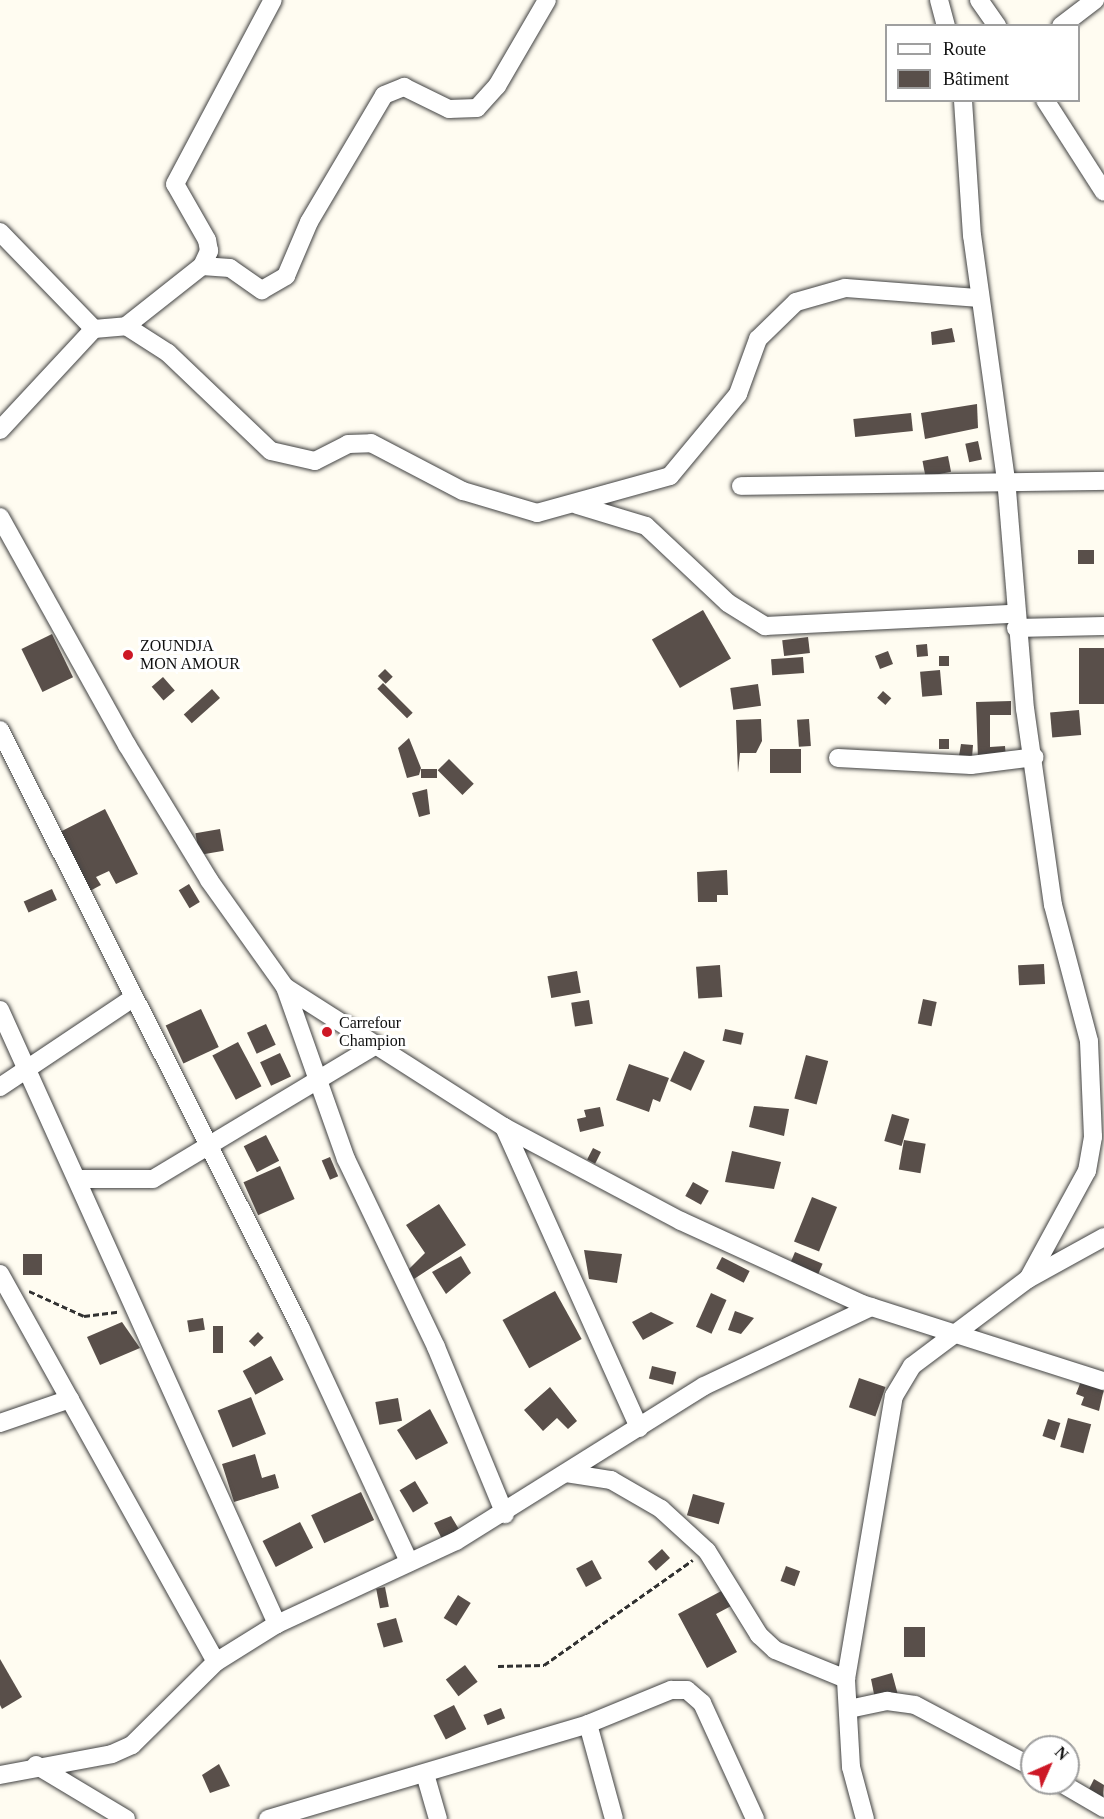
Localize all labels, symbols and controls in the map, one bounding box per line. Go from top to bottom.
legend [885,24,1080,102]
text: Route [943,39,986,59]
text: Bâtiment [943,69,1009,89]
place label: ZOUNDJA MON AMOUR [140,636,241,674]
marker: ZOUNDJA MON AMOUR [121,648,135,662]
place label: Carrefour Champion [339,1013,406,1051]
marker: Carrefour Champion [320,1025,334,1039]
north arrow [1020,1735,1080,1795]
text: N [1052,1743,1072,1763]

